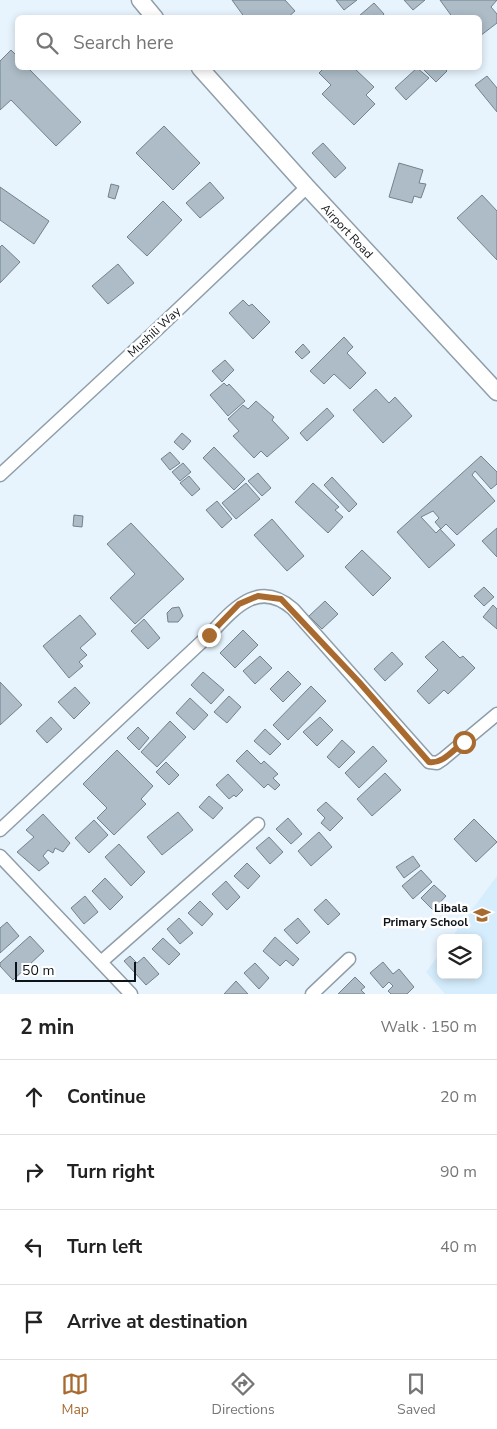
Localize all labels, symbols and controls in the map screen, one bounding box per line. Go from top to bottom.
search box [15,15,482,70]
icon: search [33,29,61,57]
text: Search here [73,30,174,56]
street label: Airport Road [318,200,376,262]
street label: Mushili Way [124,303,184,361]
route end [198,624,221,647]
route start [453,731,476,754]
place label: Libala Primary School [383,900,468,930]
school or university icon: Libala Primary School [472,905,492,925]
map controls [437,934,482,979]
button: layers [437,934,482,979]
scale bar [15,959,136,982]
text: 50 m [22,961,54,980]
text: 2 min [20,1013,74,1041]
text: Walk · 150 m [381,1016,477,1038]
icon: ahead [20,1083,48,1111]
text: Continue [67,1084,146,1110]
text: 20 m [440,1086,477,1108]
icon: right [20,1158,48,1186]
text: Turn right [67,1159,154,1185]
text: 90 m [440,1161,477,1183]
icon: left [20,1233,48,1261]
text: Turn left [67,1234,142,1260]
text: 40 m [440,1236,477,1258]
icon: arrive [20,1308,48,1336]
text: Arrive at destination [67,1309,248,1335]
tab: Map [61,1370,89,1419]
tab: Directions [212,1370,275,1419]
tab: Saved [397,1370,436,1419]

